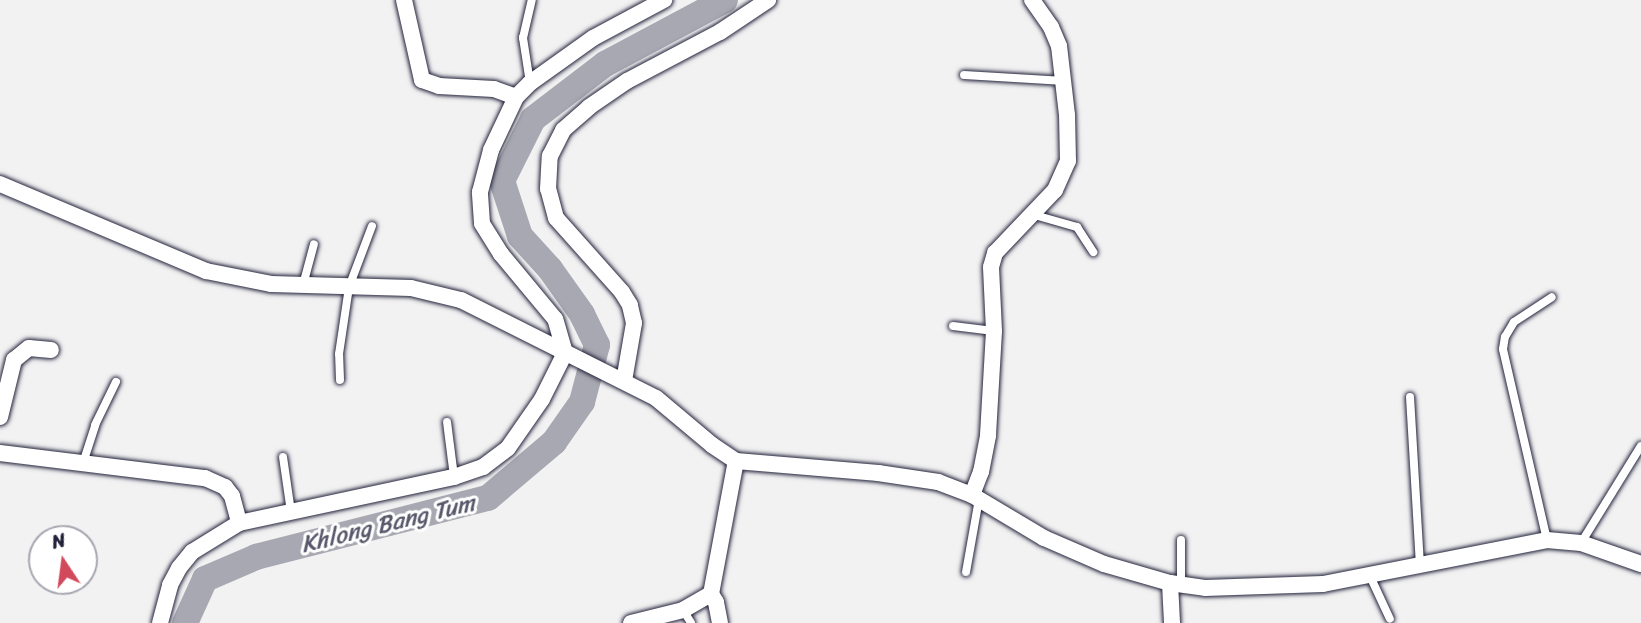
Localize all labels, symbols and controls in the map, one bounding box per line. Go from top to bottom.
water label: Khlong Bang Tum [298,488,478,560]
text: N [48,523,69,559]
north arrow [28,525,98,595]

